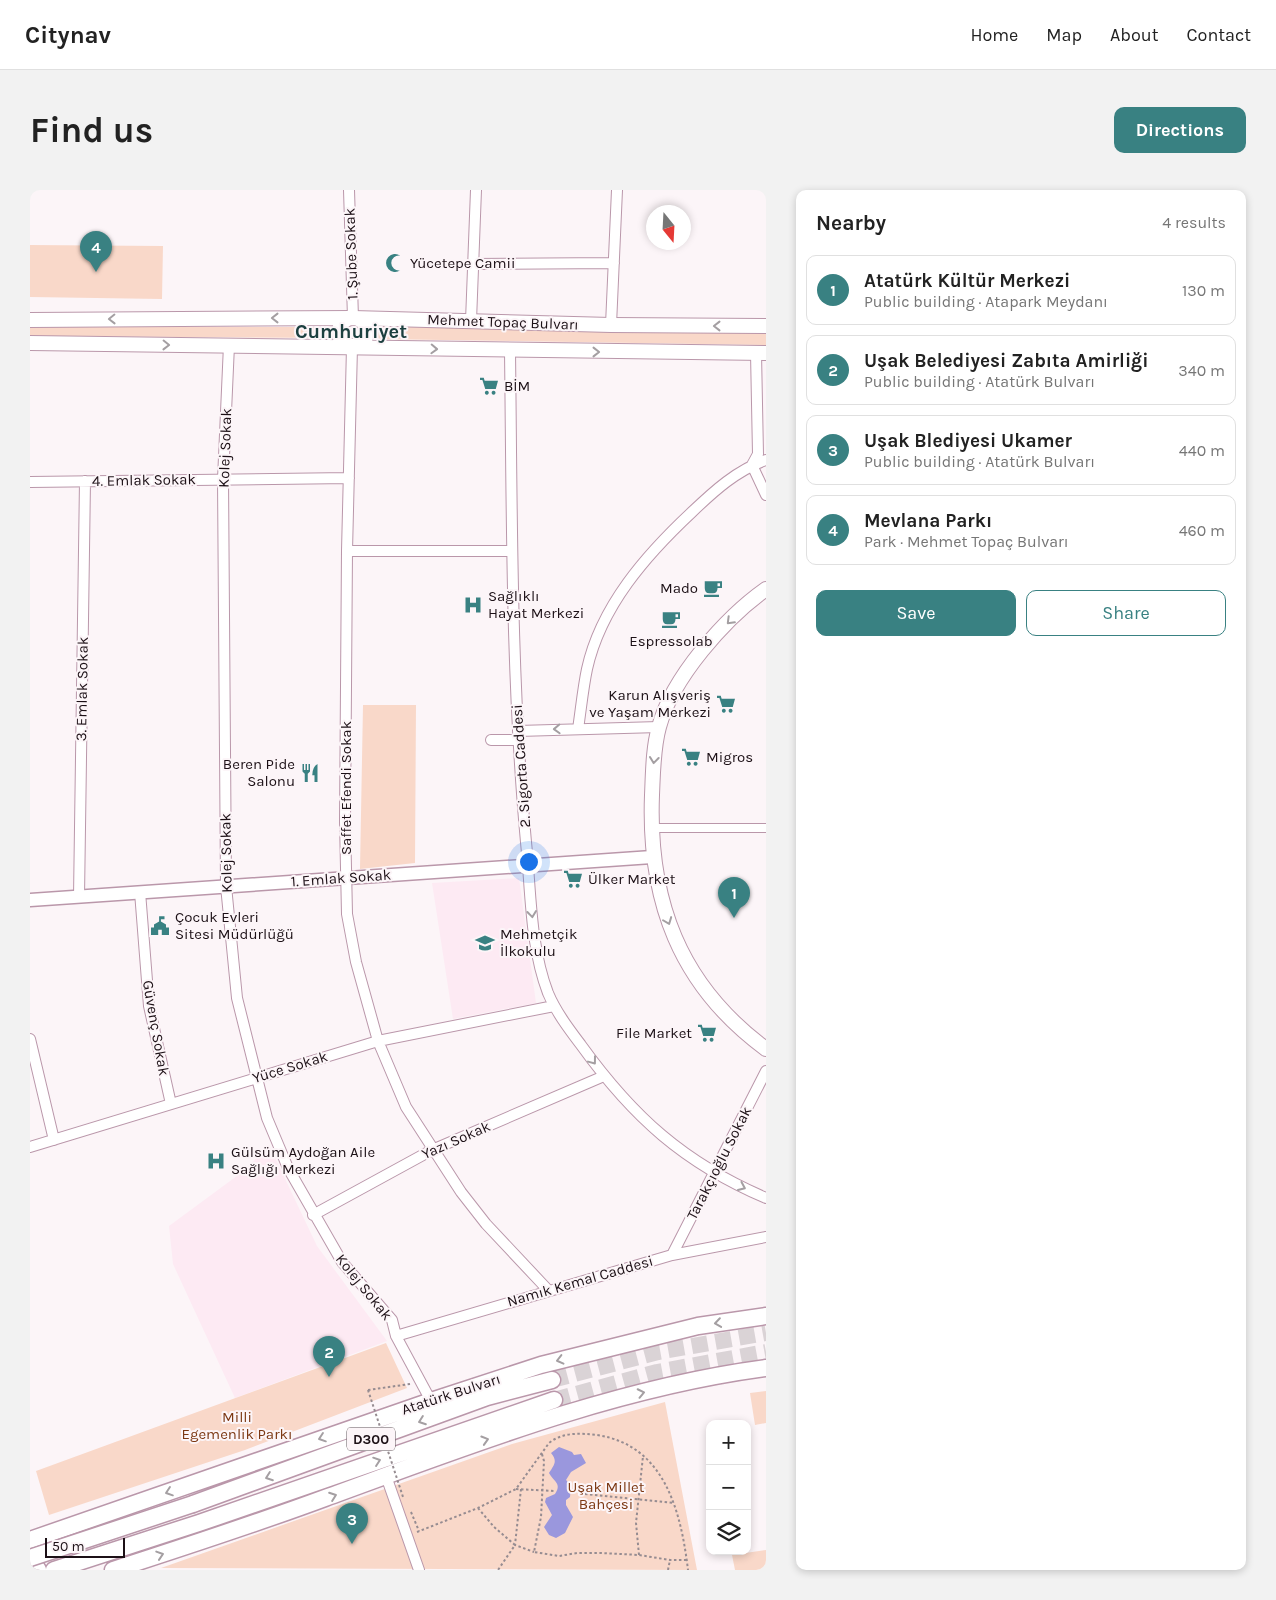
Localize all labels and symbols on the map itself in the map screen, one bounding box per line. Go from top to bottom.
north arrow [646,205,691,250]
street label: 1. Şube Sokak [340,208,362,300]
pin: 4 [80,231,112,272]
mosque icon: Yücetepe Camii [384,252,406,274]
place label: Yücetepe Camii [410,254,516,272]
street label: Mehmet Topaç Bulvarı [427,310,579,334]
one-way arrow [271,313,278,323]
one-way arrow [108,314,116,324]
district label: Cumhuriyet [295,320,407,343]
one-way arrow [713,321,721,331]
one-way arrow [162,340,170,350]
one-way arrow [430,344,438,354]
one-way arrow [592,347,600,357]
supermarket icon: BİM [478,375,500,397]
place label: BİM [504,377,530,395]
street label: Kolej Sokak [215,408,235,488]
street label: 4. Emlak Sokak [92,470,196,490]
cafe icon: Mado [702,577,724,599]
place label: Mado [660,579,698,597]
place label: Sağlıklı Hayat Merkezi [488,587,584,622]
hospital icon: Sağlıklı Hayat Merkezi [462,594,484,616]
cafe icon: Espressolab [660,608,682,630]
one-way arrow [726,615,735,624]
place label: Espressolab [629,632,713,650]
street label: 3. Emlak Sokak [72,637,92,741]
place label: Karun Alışveriş ve Yaşam Merkezi [589,686,711,721]
supermarket icon: Karun Alışveriş ve Yaşam Merkezi [715,693,737,715]
street label: 2. Sigorta Caddesi [508,704,534,828]
street label: Saffet Efendi Sokak [337,721,355,855]
one-way arrow [553,724,561,735]
supermarket icon: Migros [680,746,702,768]
place label: Migros [706,748,753,766]
place label: Beren Pide Salonu [223,755,295,790]
one-way arrow [649,757,660,765]
restaurant icon: Beren Pide Salonu [299,762,321,784]
street label: Kolej Sokak [216,813,236,893]
your location [516,849,542,875]
street label: 1. Emlak Sokak [290,866,392,890]
supermarket icon: Ülker Market [562,868,584,890]
place label: Ülker Market [588,870,676,888]
pin: 1 [718,877,750,918]
place label: Çocuk Evleri Sitesi Müdürlüğü [175,908,294,943]
one-way arrow [526,910,537,918]
public building icon: Çocuk Evleri Sitesi Müdürlüğü [149,915,171,937]
one-way arrow [662,916,672,924]
place label: Mehmetçik İlkokulu [500,925,578,960]
school or university icon: Mehmetçik İlkokulu [474,932,496,954]
street label: Güvenç Sokak [139,979,173,1077]
supermarket icon: File Market [696,1022,718,1044]
place label: File Market [616,1024,692,1042]
street label: Yüce Sokak [250,1047,330,1087]
one-way arrow [587,1055,595,1064]
street label: Tarakçıoğlu Sokak [683,1103,755,1223]
street label: Yazı Sokak [419,1117,493,1163]
place label: Gülsüm Aydoğan Aile Sağlığı Merkezi [231,1143,375,1178]
hospital icon: Gülsüm Aydoğan Aile Sağlığı Merkezi [205,1150,227,1172]
one-way arrow [737,1181,746,1192]
street label: Kolej Sokak [332,1250,396,1324]
street label: Namık Kemal Caddesi [505,1252,655,1310]
one-way arrow [713,1318,722,1328]
pin: 2 [313,1336,345,1377]
one-way arrow [555,1354,564,1365]
street label: Atatürk Bulvarı [399,1370,503,1418]
one-way arrow [636,1388,645,1399]
park label: Milli Egemenlik Parkı [182,1408,292,1443]
one-way arrow [418,1415,427,1425]
road number: D300 [347,1428,395,1450]
one-way arrow [319,1432,327,1442]
one-way arrow [481,1436,489,1446]
one-way arrow [373,1457,381,1467]
one-way arrow [265,1471,274,1481]
park label: Uşak Millet Bahçesi [568,1478,645,1513]
one-way arrow [165,1486,174,1496]
one-way arrow [328,1491,336,1501]
pin: 3 [336,1503,368,1544]
scale bar [45,1535,125,1558]
one-way arrow [155,1550,163,1560]

